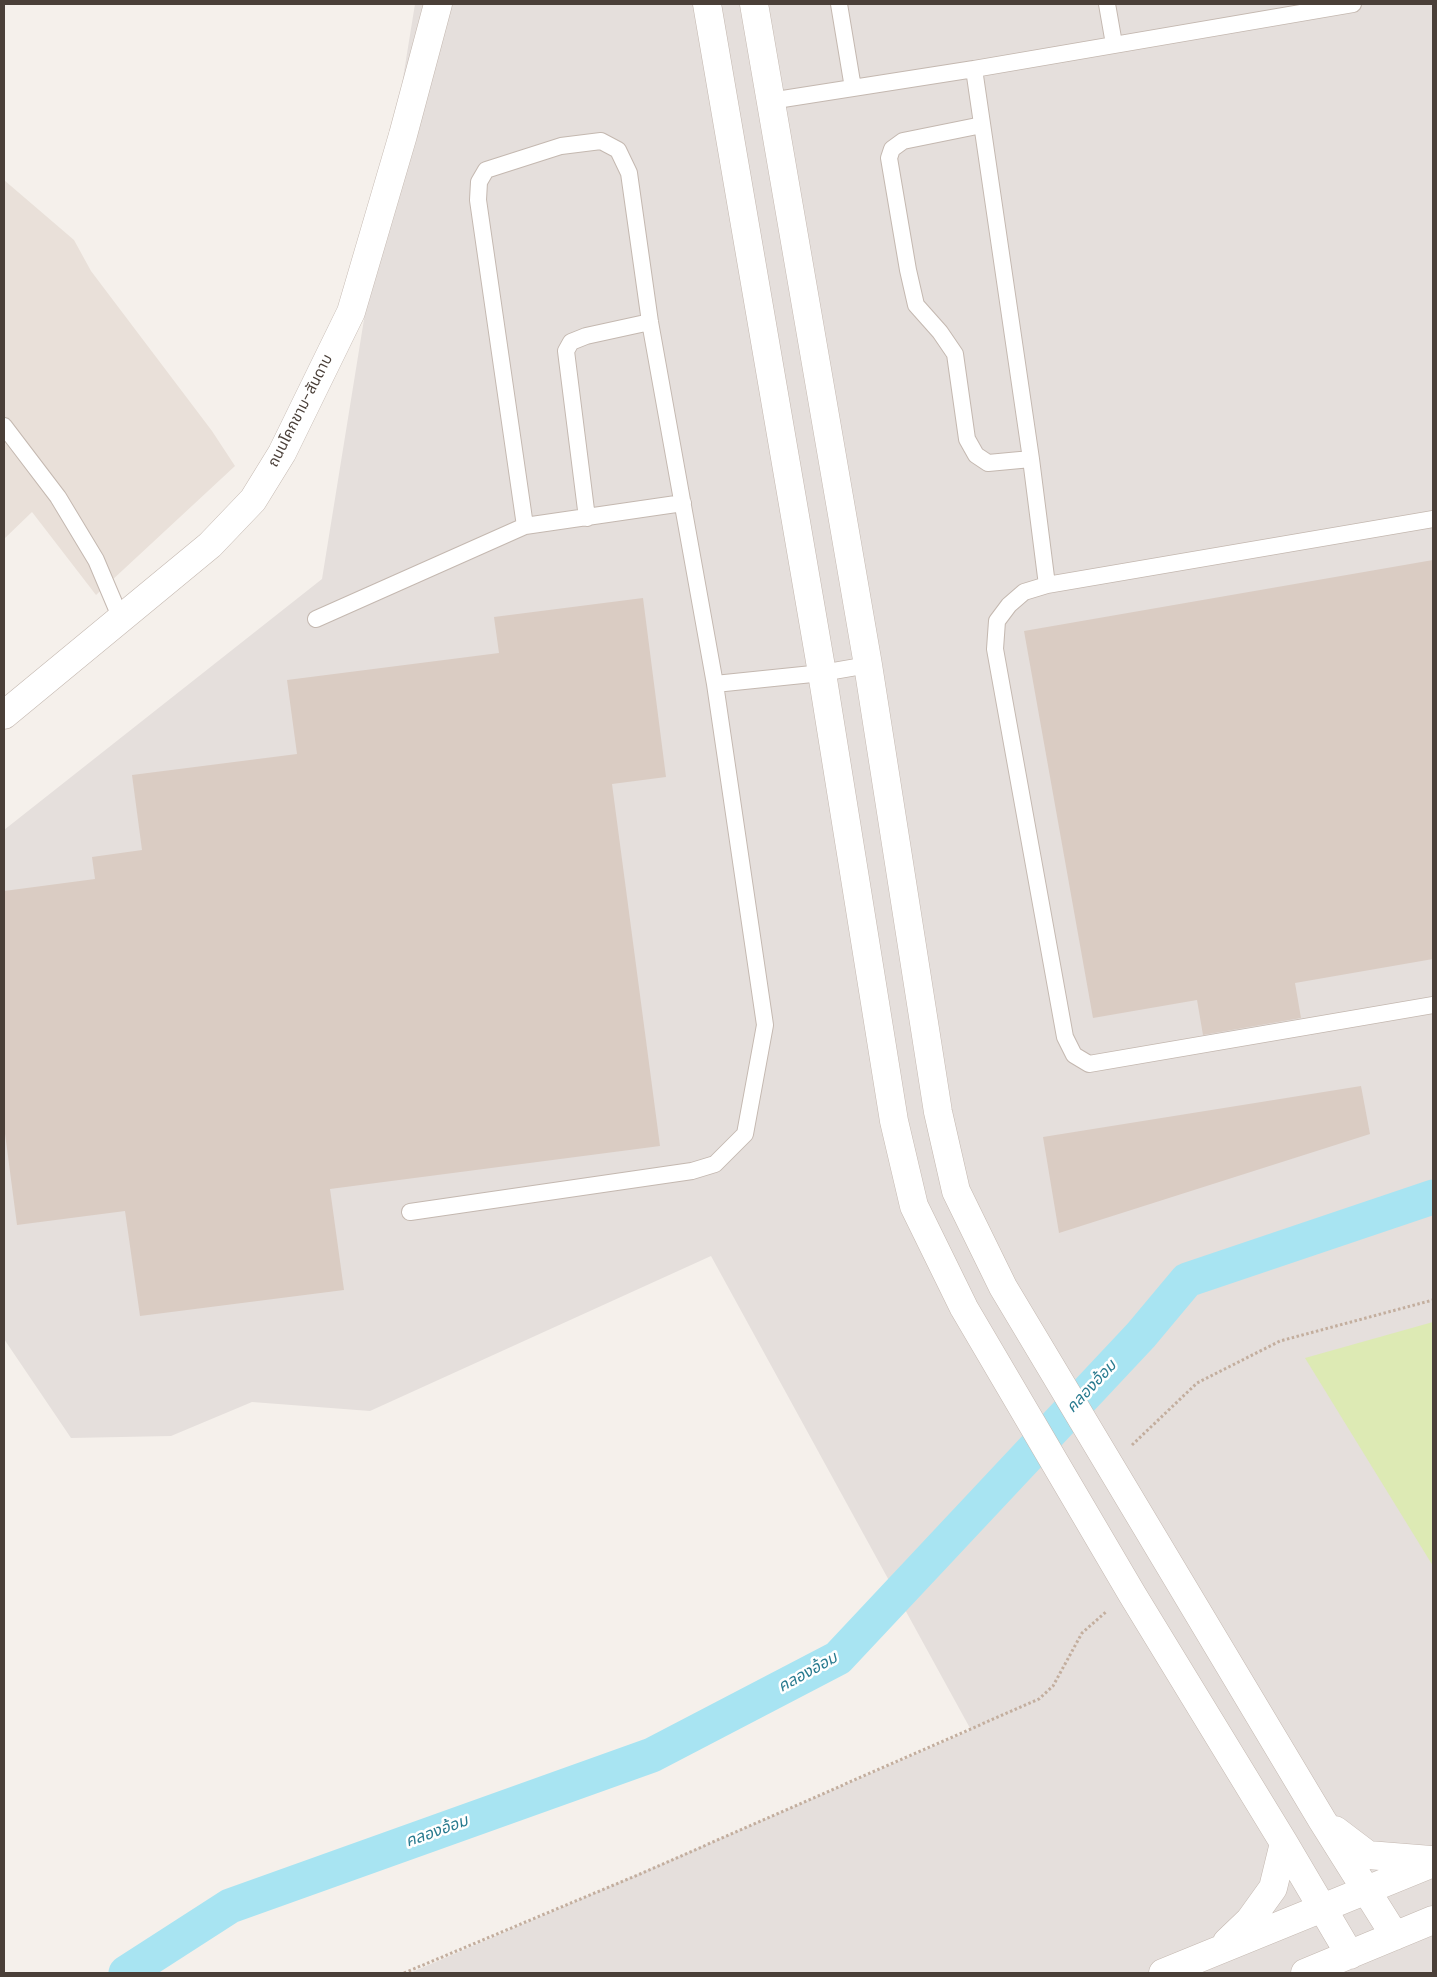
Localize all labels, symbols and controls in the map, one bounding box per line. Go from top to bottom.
street label: ถนนโคกขาม-สันดาบ [265,352,337,470]
water label: คลองอ้อม [1063,1357,1121,1417]
water label: คลองอ้อม [775,1649,841,1697]
water label: คลองอ้อม [403,1812,471,1852]

